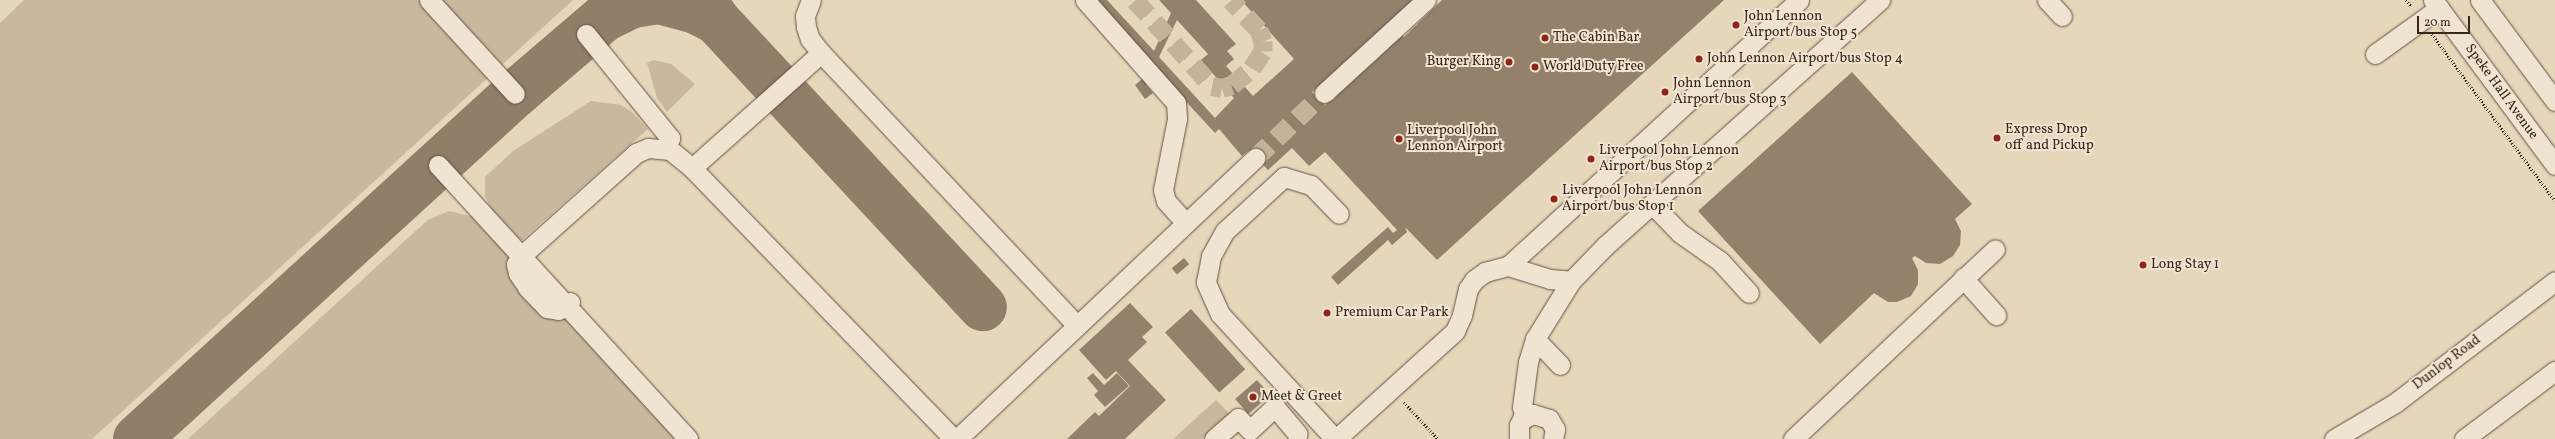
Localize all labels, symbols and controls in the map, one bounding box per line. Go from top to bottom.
scale bar [2419,8,2472,34]
place label: John Lennon Airport/bus Stop 5 [1744,9,1857,42]
text: 20 m [2424,15,2451,31]
marker: John Lennon Airport/bus Stop 5 [1731,20,1741,30]
place label: The Cabin Bar [1553,30,1639,46]
marker: The Cabin Bar [1540,33,1550,43]
street label: Speke Hall Avenue [2461,41,2541,143]
place label: John Lennon Airport/bus Stop 4 [1707,51,1903,67]
place label: Burger King [1427,54,1501,70]
marker: John Lennon Airport/bus Stop 4 [1694,54,1704,64]
marker: Burger King [1504,57,1514,67]
place label: World Duty Free [1543,59,1644,75]
marker: World Duty Free [1530,62,1540,72]
place label: John Lennon Airport/bus Stop 3 [1673,76,1787,108]
marker: John Lennon Airport/bus Stop 3 [1660,87,1670,97]
place label: Express Drop off and Pickup [2005,122,2092,154]
place label: Liverpool John Lennon Airport [1407,123,1503,156]
marker: Express Drop off and Pickup [1992,133,2002,143]
marker: Liverpool John Lennon Airport [1394,134,1404,144]
place label: Liverpool John Lennon Airport/bus Stop 2 [1599,143,1739,176]
marker: Liverpool John Lennon Airport/bus Stop 2 [1586,154,1596,164]
place label: Liverpool John Lennon Airport/bus Stop 1 [1562,183,1702,216]
marker: Liverpool John Lennon Airport/bus Stop 1 [1549,194,1559,204]
place label: Long Stay 1 [2151,257,2220,273]
marker: Long Stay 1 [2138,260,2148,270]
place label: Premium Car Park [1335,305,1449,321]
marker: Premium Car Park [1322,308,1332,318]
street label: Dunlop Road [2410,332,2484,394]
place label: Meet & Greet [1261,389,1342,405]
marker: Meet & Greet [1248,392,1258,402]

